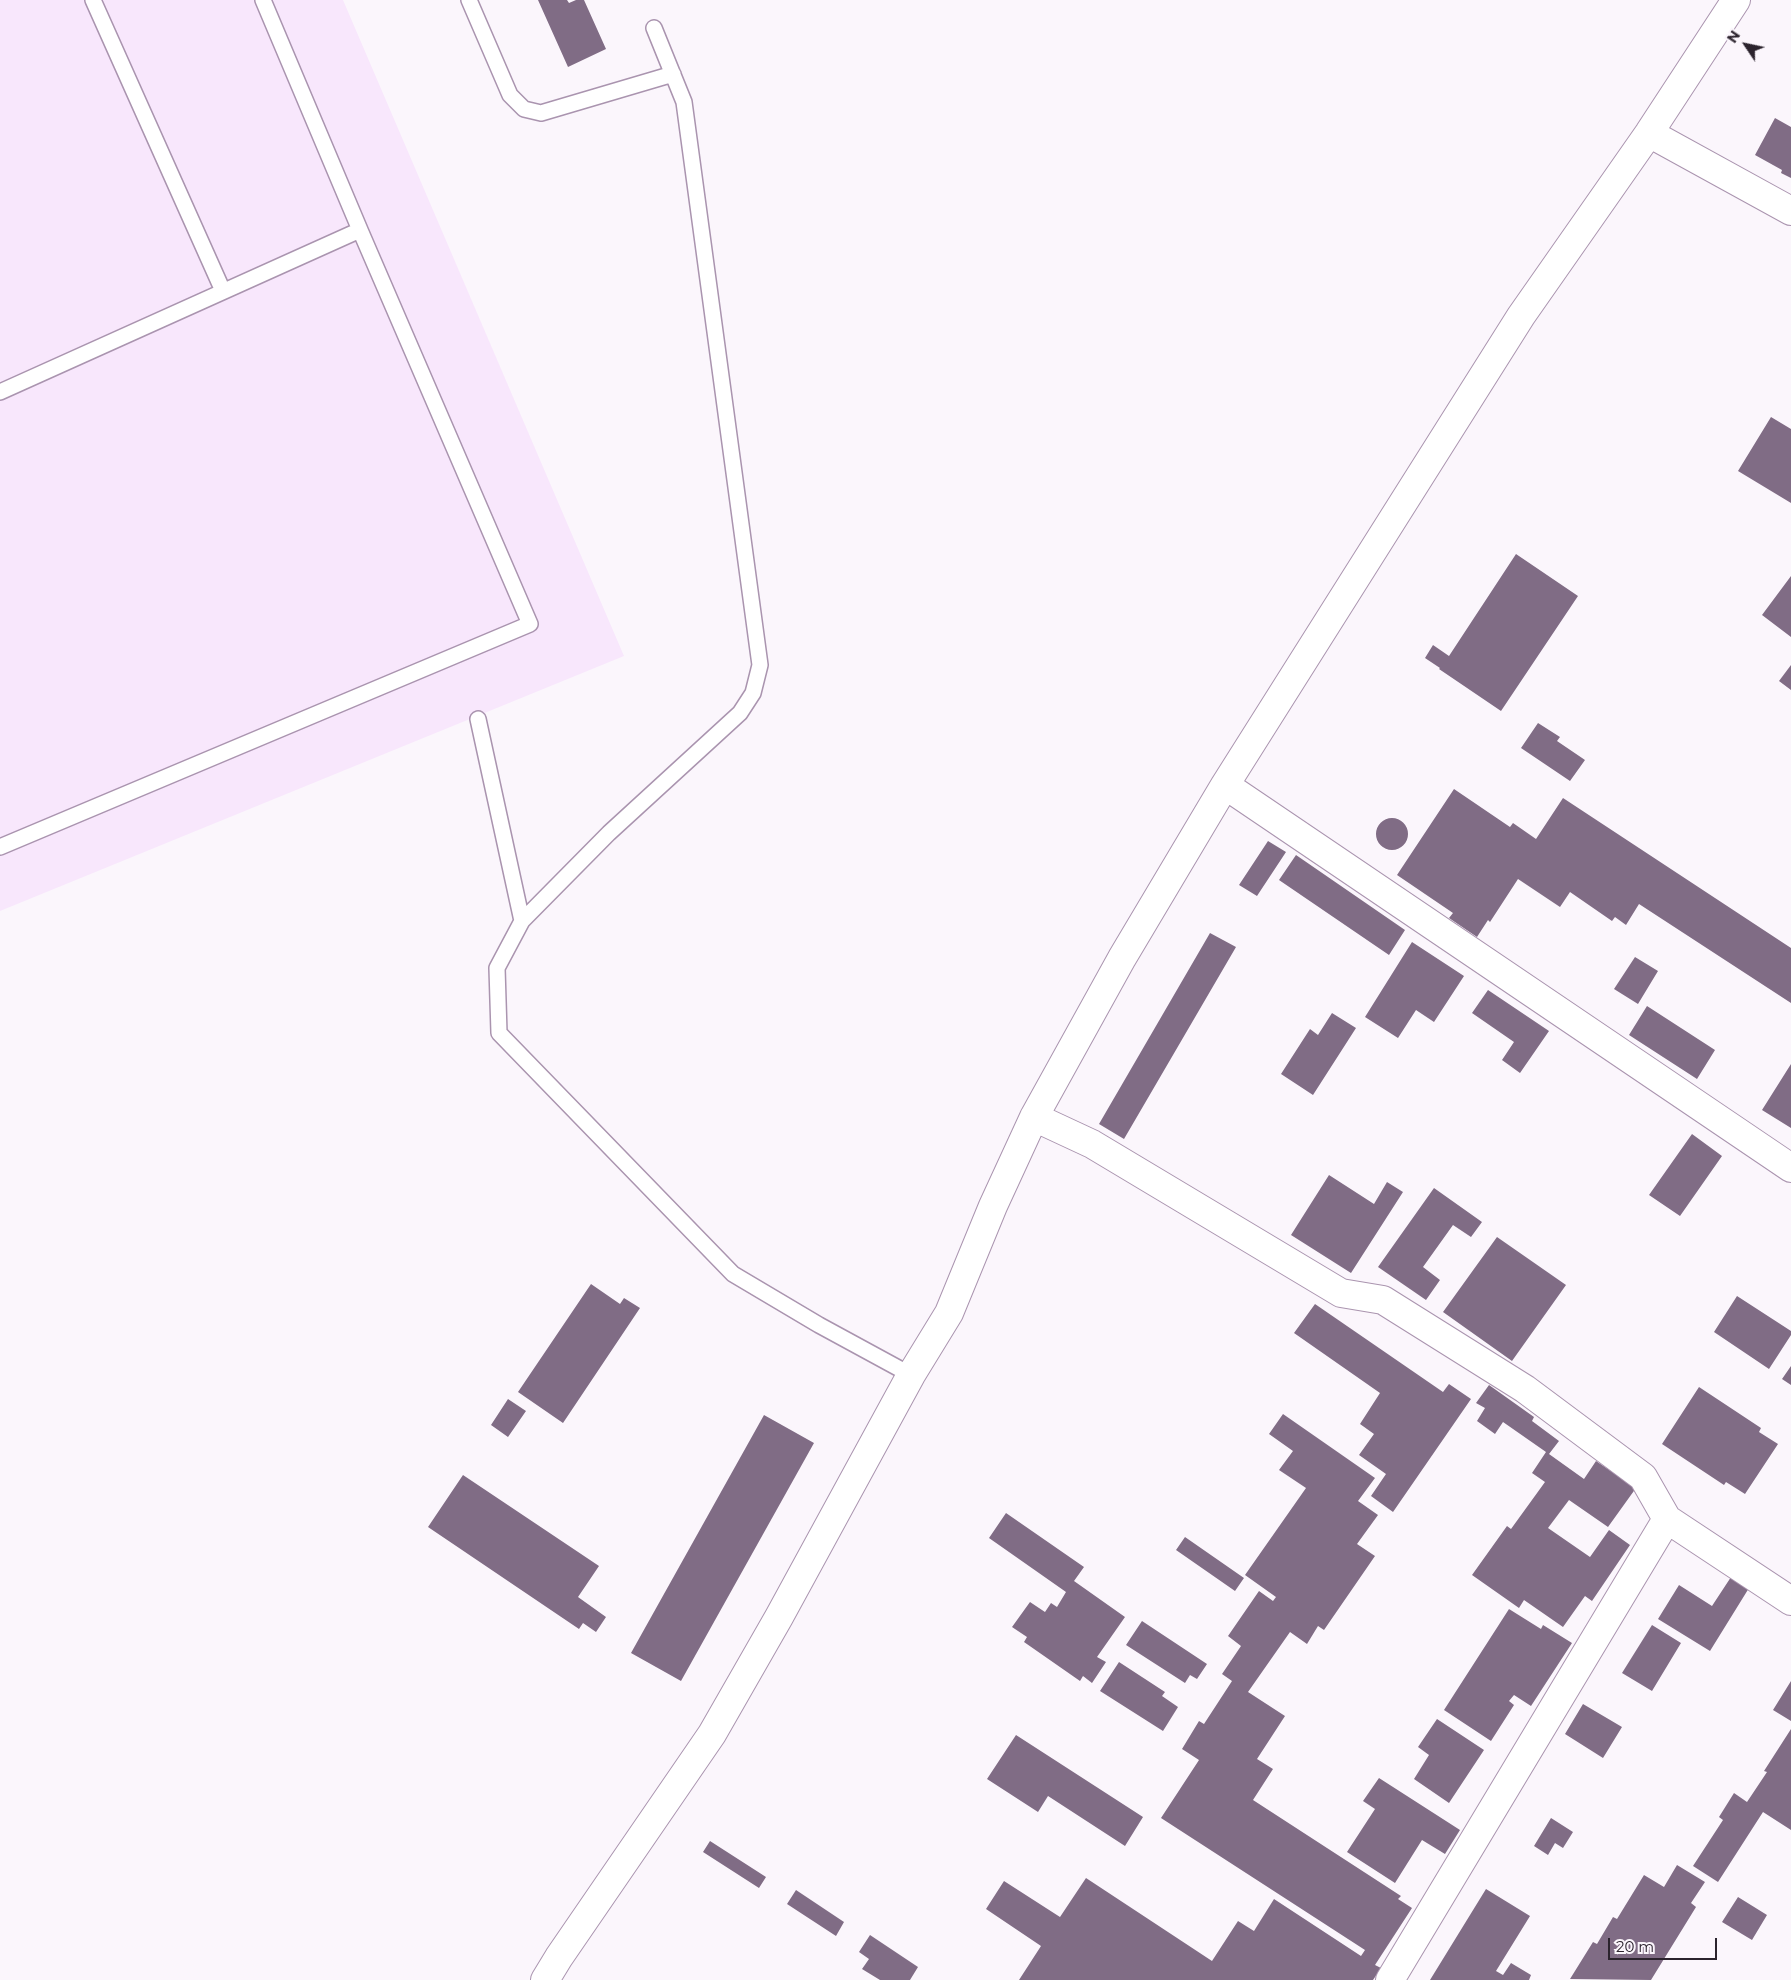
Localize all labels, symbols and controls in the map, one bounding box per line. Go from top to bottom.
north arrow [1721,20,1771,70]
text: N [1723,27,1744,46]
scale bar [1611,1928,1720,1960]
text: 20 m [1616,1937,1654,1956]

